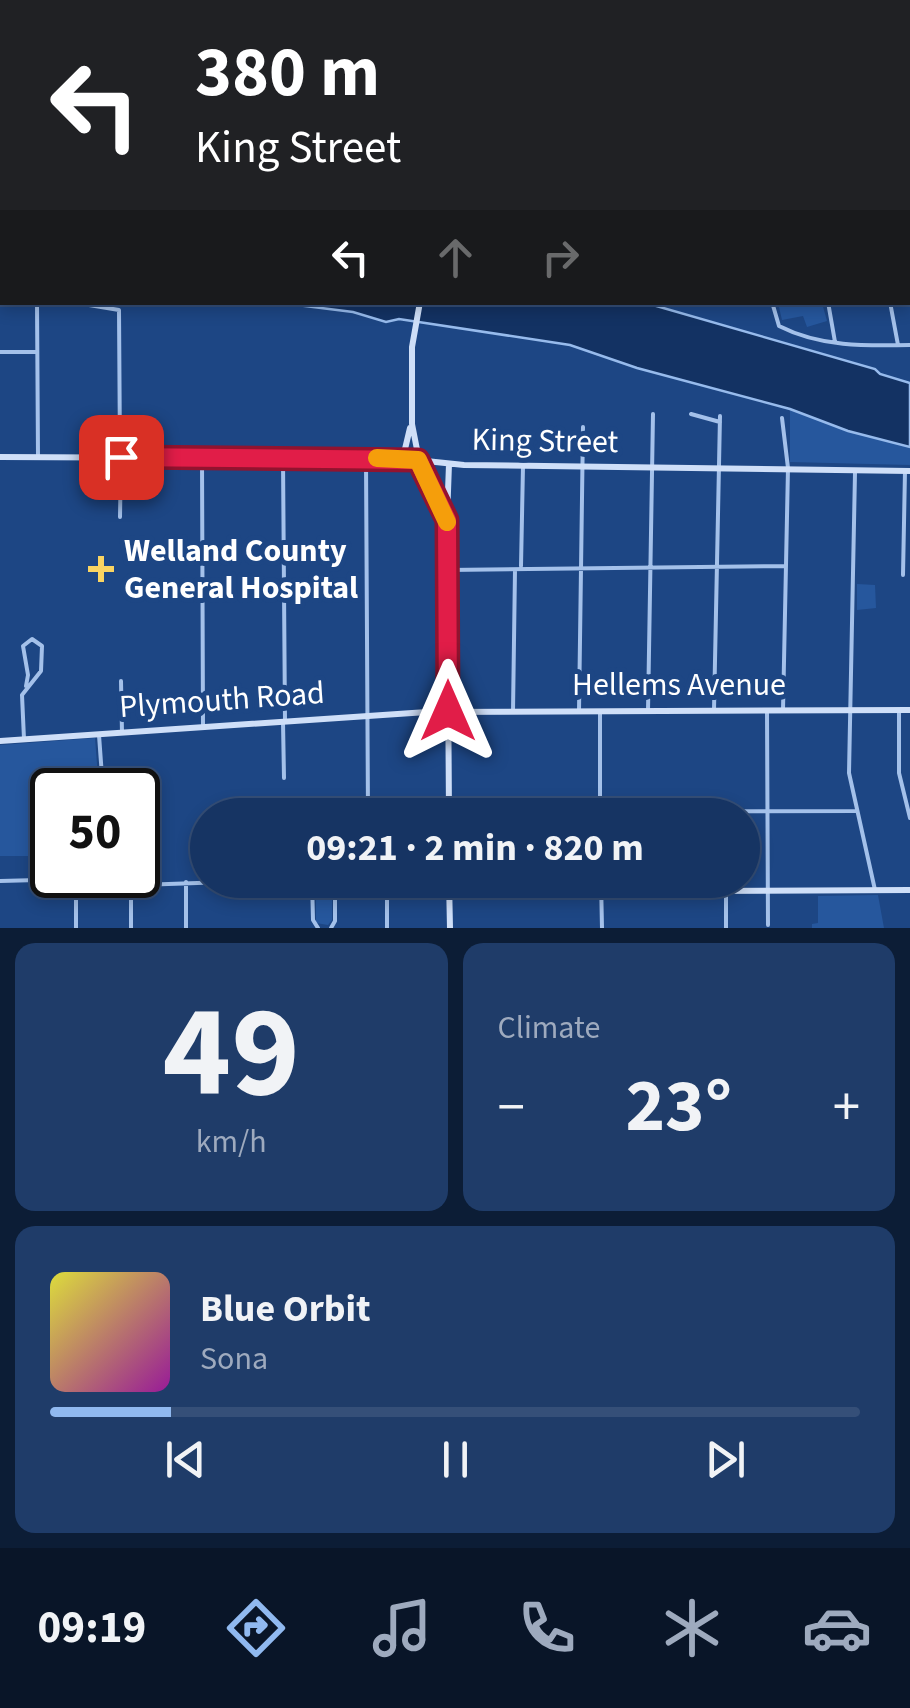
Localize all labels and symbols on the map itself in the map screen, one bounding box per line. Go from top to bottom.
pin [79,415,164,500]
street label: King Street [471,417,619,465]
place label: Welland County General Hospital [124,528,358,611]
marker: Welland County General Hospital [88,556,114,582]
position arrow [396,659,500,763]
street label: Hellems Avenue [572,662,786,708]
street label: Plymouth Road [118,670,326,730]
speed limit sign: 50 [30,768,160,898]

